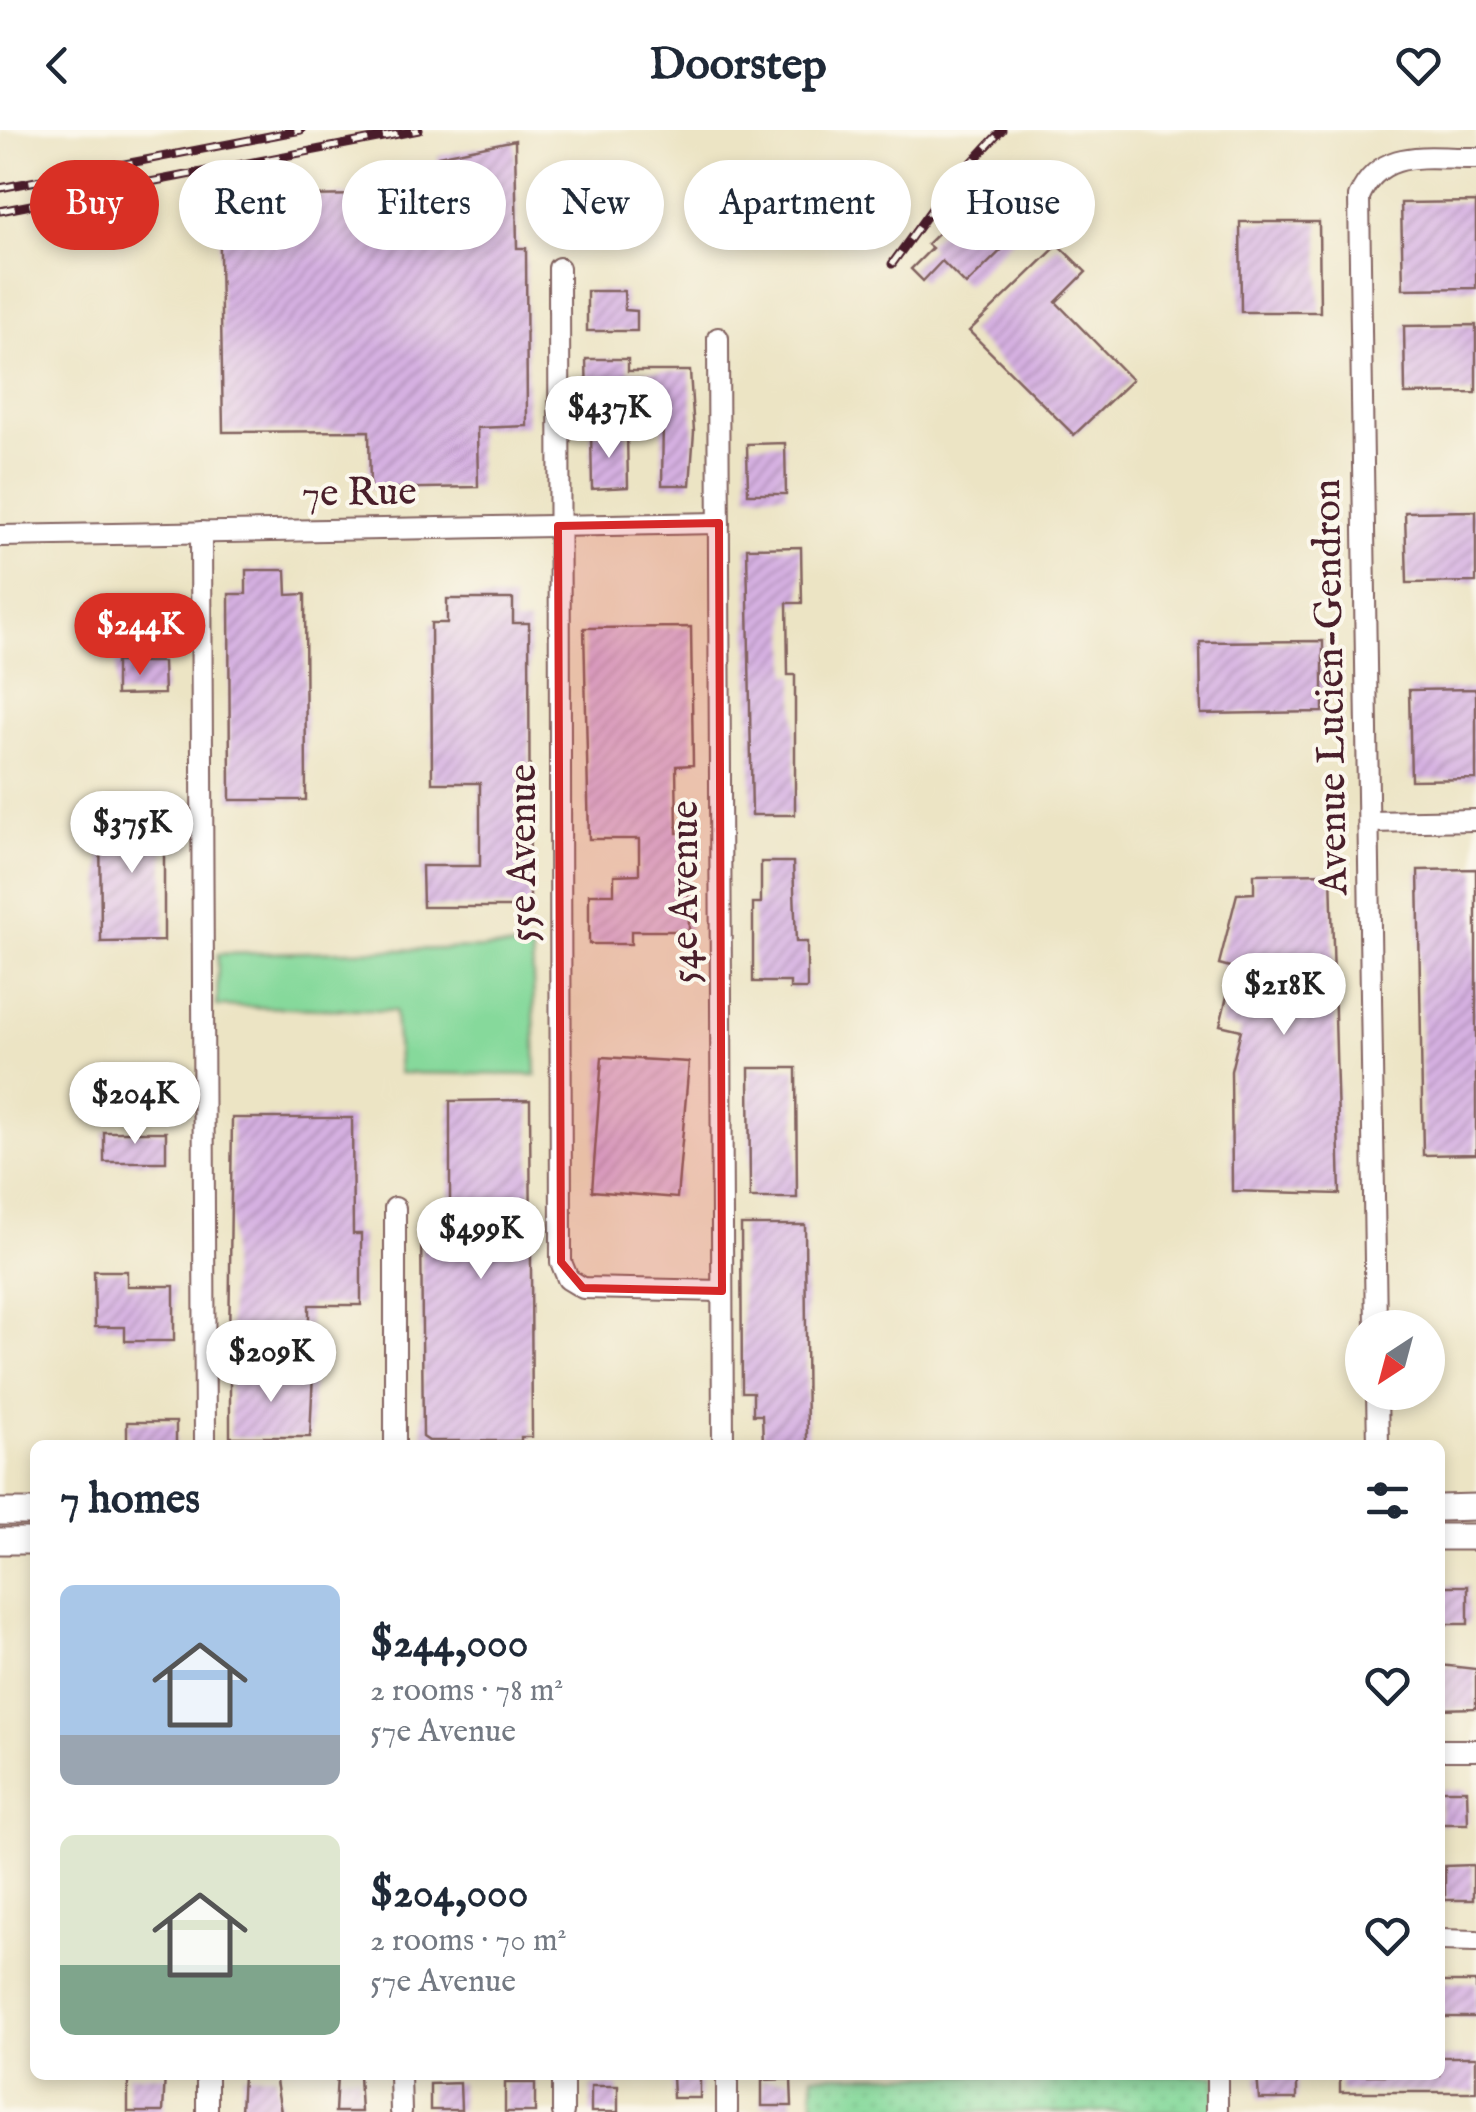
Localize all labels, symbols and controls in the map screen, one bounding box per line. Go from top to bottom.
text: Doorstep [649,37,827,94]
icon: back [30,38,85,93]
icon: heart [1391,38,1446,93]
chip: Buy [30,160,159,250]
chip: Rent [179,160,322,250]
chip: Filters [342,160,506,250]
chip: New [526,160,664,250]
chip: Apartment [684,160,911,250]
chip: House [931,160,1095,250]
pin: $437K [539,376,679,461]
text: $437K [567,388,651,429]
street label: 7e Rue [301,467,417,521]
street label: Avenue Lucien-Gendron [1303,478,1361,897]
pin: $244K [70,593,210,678]
text: $244K [96,605,184,646]
street label: 55e Avenue [499,764,550,942]
pin: $375K [62,791,202,876]
street label: 54e Avenue [661,800,712,984]
text: $375K [92,803,172,844]
pin: $218K [1214,953,1354,1038]
text: $218K [1244,965,1324,1006]
pin: $204K [65,1062,205,1147]
text: $204K [91,1074,179,1115]
pin: $499K [411,1197,551,1282]
text: $499K [439,1209,523,1250]
north arrow [1345,1310,1445,1410]
map controls [1345,1310,1445,1410]
pin: $209K [201,1320,341,1405]
text: $209K [228,1332,314,1373]
icon: filters [1360,1473,1415,1528]
text: 7 homes [60,1474,200,1527]
text: $244,000 [370,1618,528,1671]
icon: home [140,1625,260,1745]
icon: heart [1360,1658,1415,1713]
text: 2 rooms · 78 m² [370,1671,563,1712]
text: 57e Avenue [370,1712,516,1753]
text: $204,000 [370,1868,528,1921]
icon: home [140,1875,260,1995]
icon: heart [1360,1908,1415,1963]
text: 2 rooms · 70 m² [370,1921,567,1962]
text: 57e Avenue [370,1962,516,2003]

